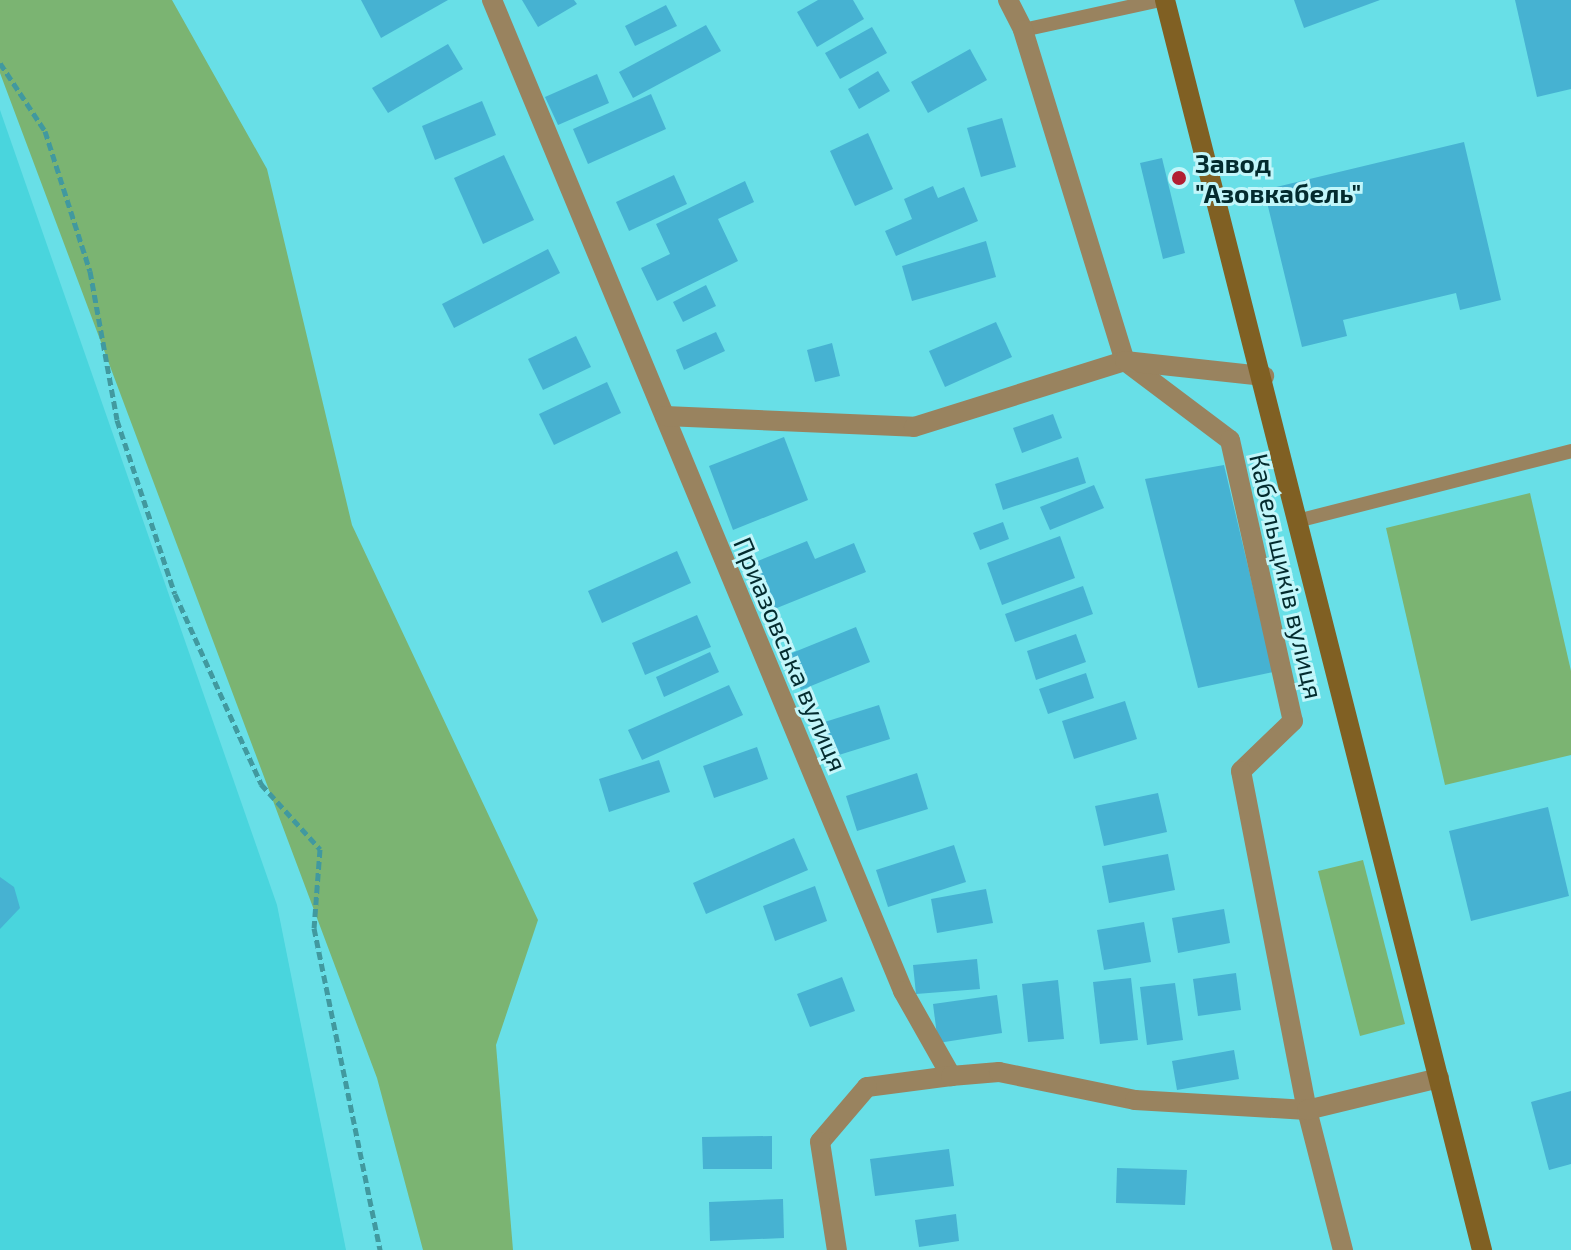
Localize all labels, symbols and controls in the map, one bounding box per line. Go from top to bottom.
place label: Завод "Азовкабель" [1195,147,1361,208]
marker: Завод "Азовкабель" [1170,169,1188,187]
street label: Кабельщиків вулиця [1244,450,1330,702]
street label: Приазовська вулиця [728,532,854,776]

